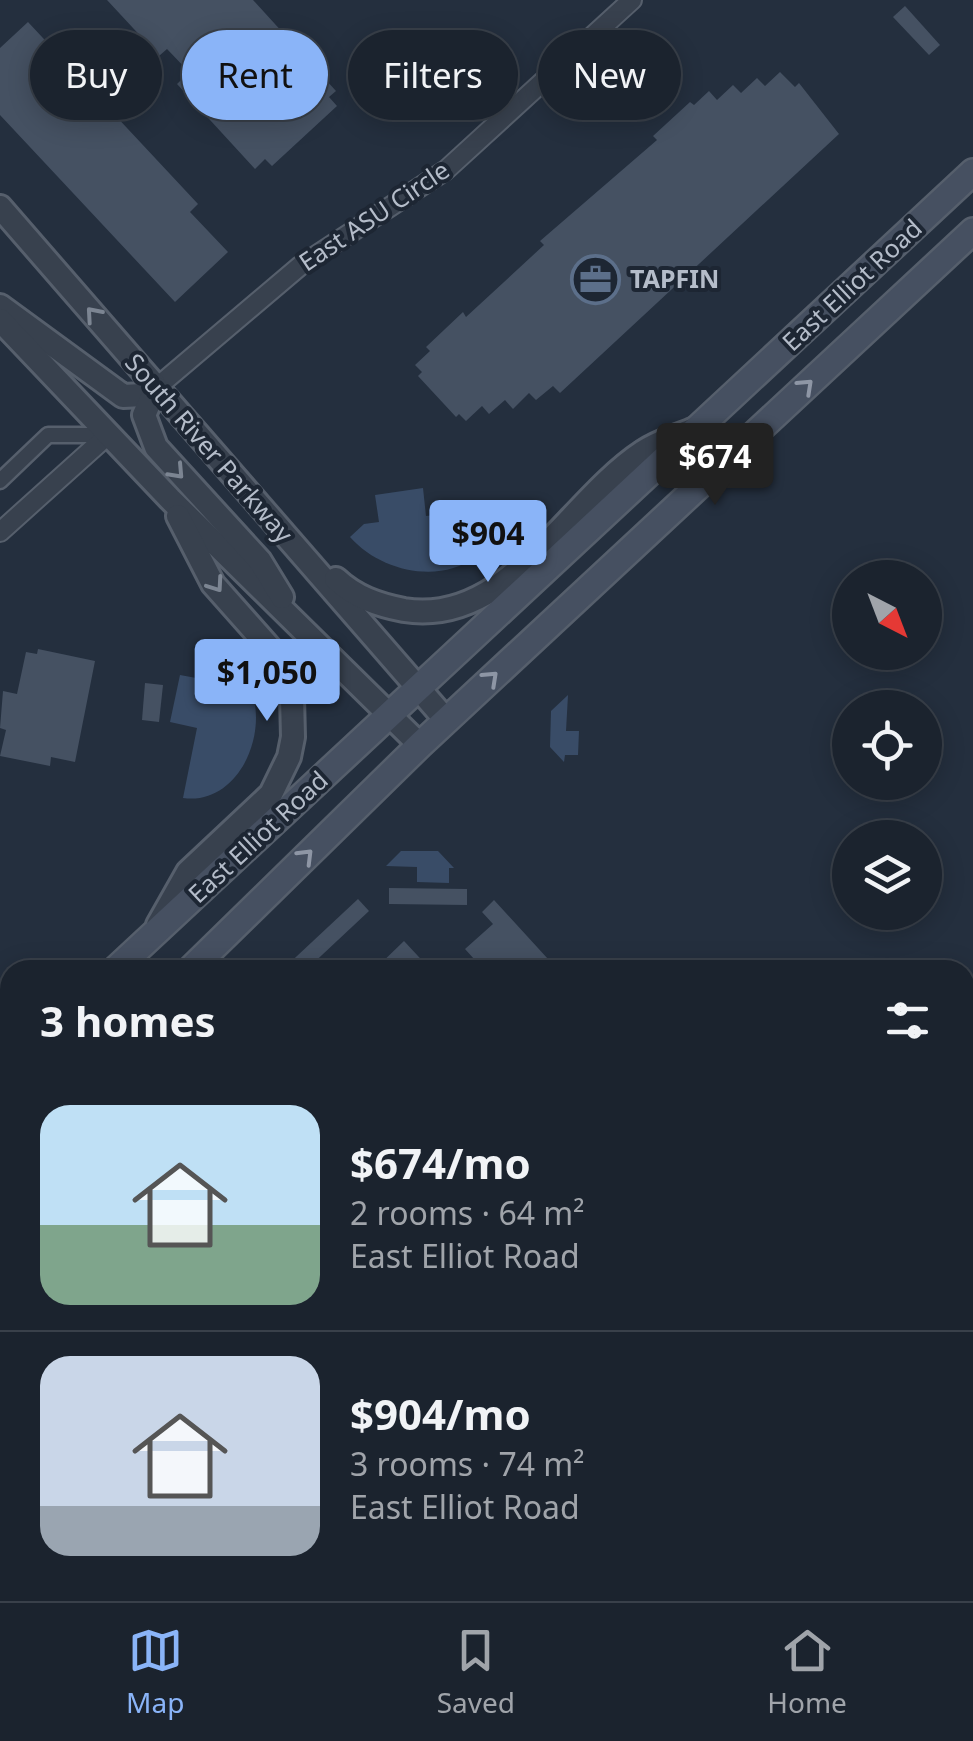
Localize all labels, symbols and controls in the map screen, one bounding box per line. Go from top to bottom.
chip: Buy [30,30,162,120]
chip: Rent [182,30,328,120]
chip: Filters [348,30,518,120]
chip: New [538,30,681,120]
street label: East ASU Circle [292,152,455,278]
street label: East Elliot Road [774,211,929,358]
office icon: TAPFIN [569,253,621,305]
place label: TAPFIN [630,261,719,295]
one-way arrow [87,307,105,325]
street label: South River Parkway [118,346,302,549]
one-way arrow [795,380,813,398]
pin: $674 [656,423,774,508]
text: $674 [678,434,752,477]
one-way arrow [165,460,183,479]
pin: $904 [429,500,547,585]
text: $904 [451,511,525,554]
north arrow [832,560,942,670]
map controls [832,560,942,930]
one-way arrow [204,573,222,592]
pin: $1,050 [186,639,348,724]
text: $1,050 [217,650,317,693]
one-way arrow [479,672,498,690]
button: locate [832,690,942,800]
street label: East Elliot Road [180,763,335,910]
button: layers [832,820,942,930]
one-way arrow [295,850,313,868]
text: 3 homes [40,992,216,1049]
icon: filters [880,993,935,1048]
text: $674/mo [350,1134,531,1191]
icon: home [120,1145,240,1265]
text: 2 rooms · 64 m² [350,1191,584,1234]
text: East Elliot Road [350,1234,580,1277]
text: $904/mo [350,1385,531,1442]
icon: home [120,1396,240,1516]
text: 3 rooms · 74 m² [350,1442,584,1485]
text: East Elliot Road [350,1485,580,1528]
tab: Map [126,1623,184,1721]
tab: Saved [437,1623,515,1721]
tab: Home [767,1623,847,1721]

